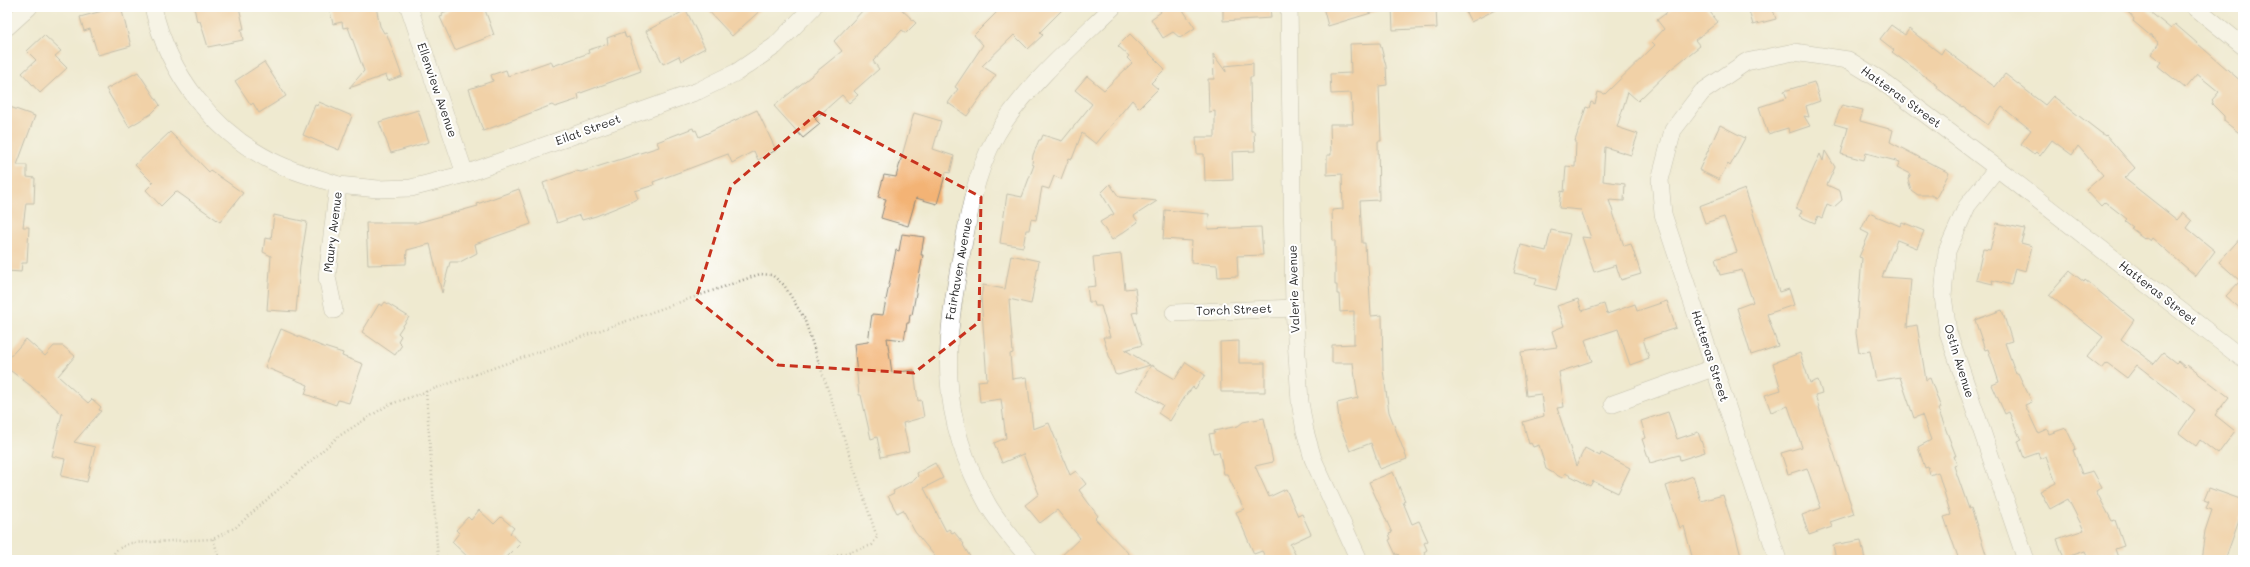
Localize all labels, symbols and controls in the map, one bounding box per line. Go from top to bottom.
street label: Ellenview Avenue [414,40,462,139]
street label: Hatteras Street [1858,62,1945,131]
street label: Eilat Street [553,110,623,148]
street label: Maury Avenue [319,191,345,273]
street label: Fairhaven Avenue [941,216,975,321]
street label: Valerie Avenue [1283,245,1303,333]
street label: Hatteras Street [2116,257,2201,328]
street label: Torch Street [1196,300,1272,318]
street label: Hatteras Street [1689,308,1733,404]
street label: Ostin Avenue [1941,322,1979,400]

